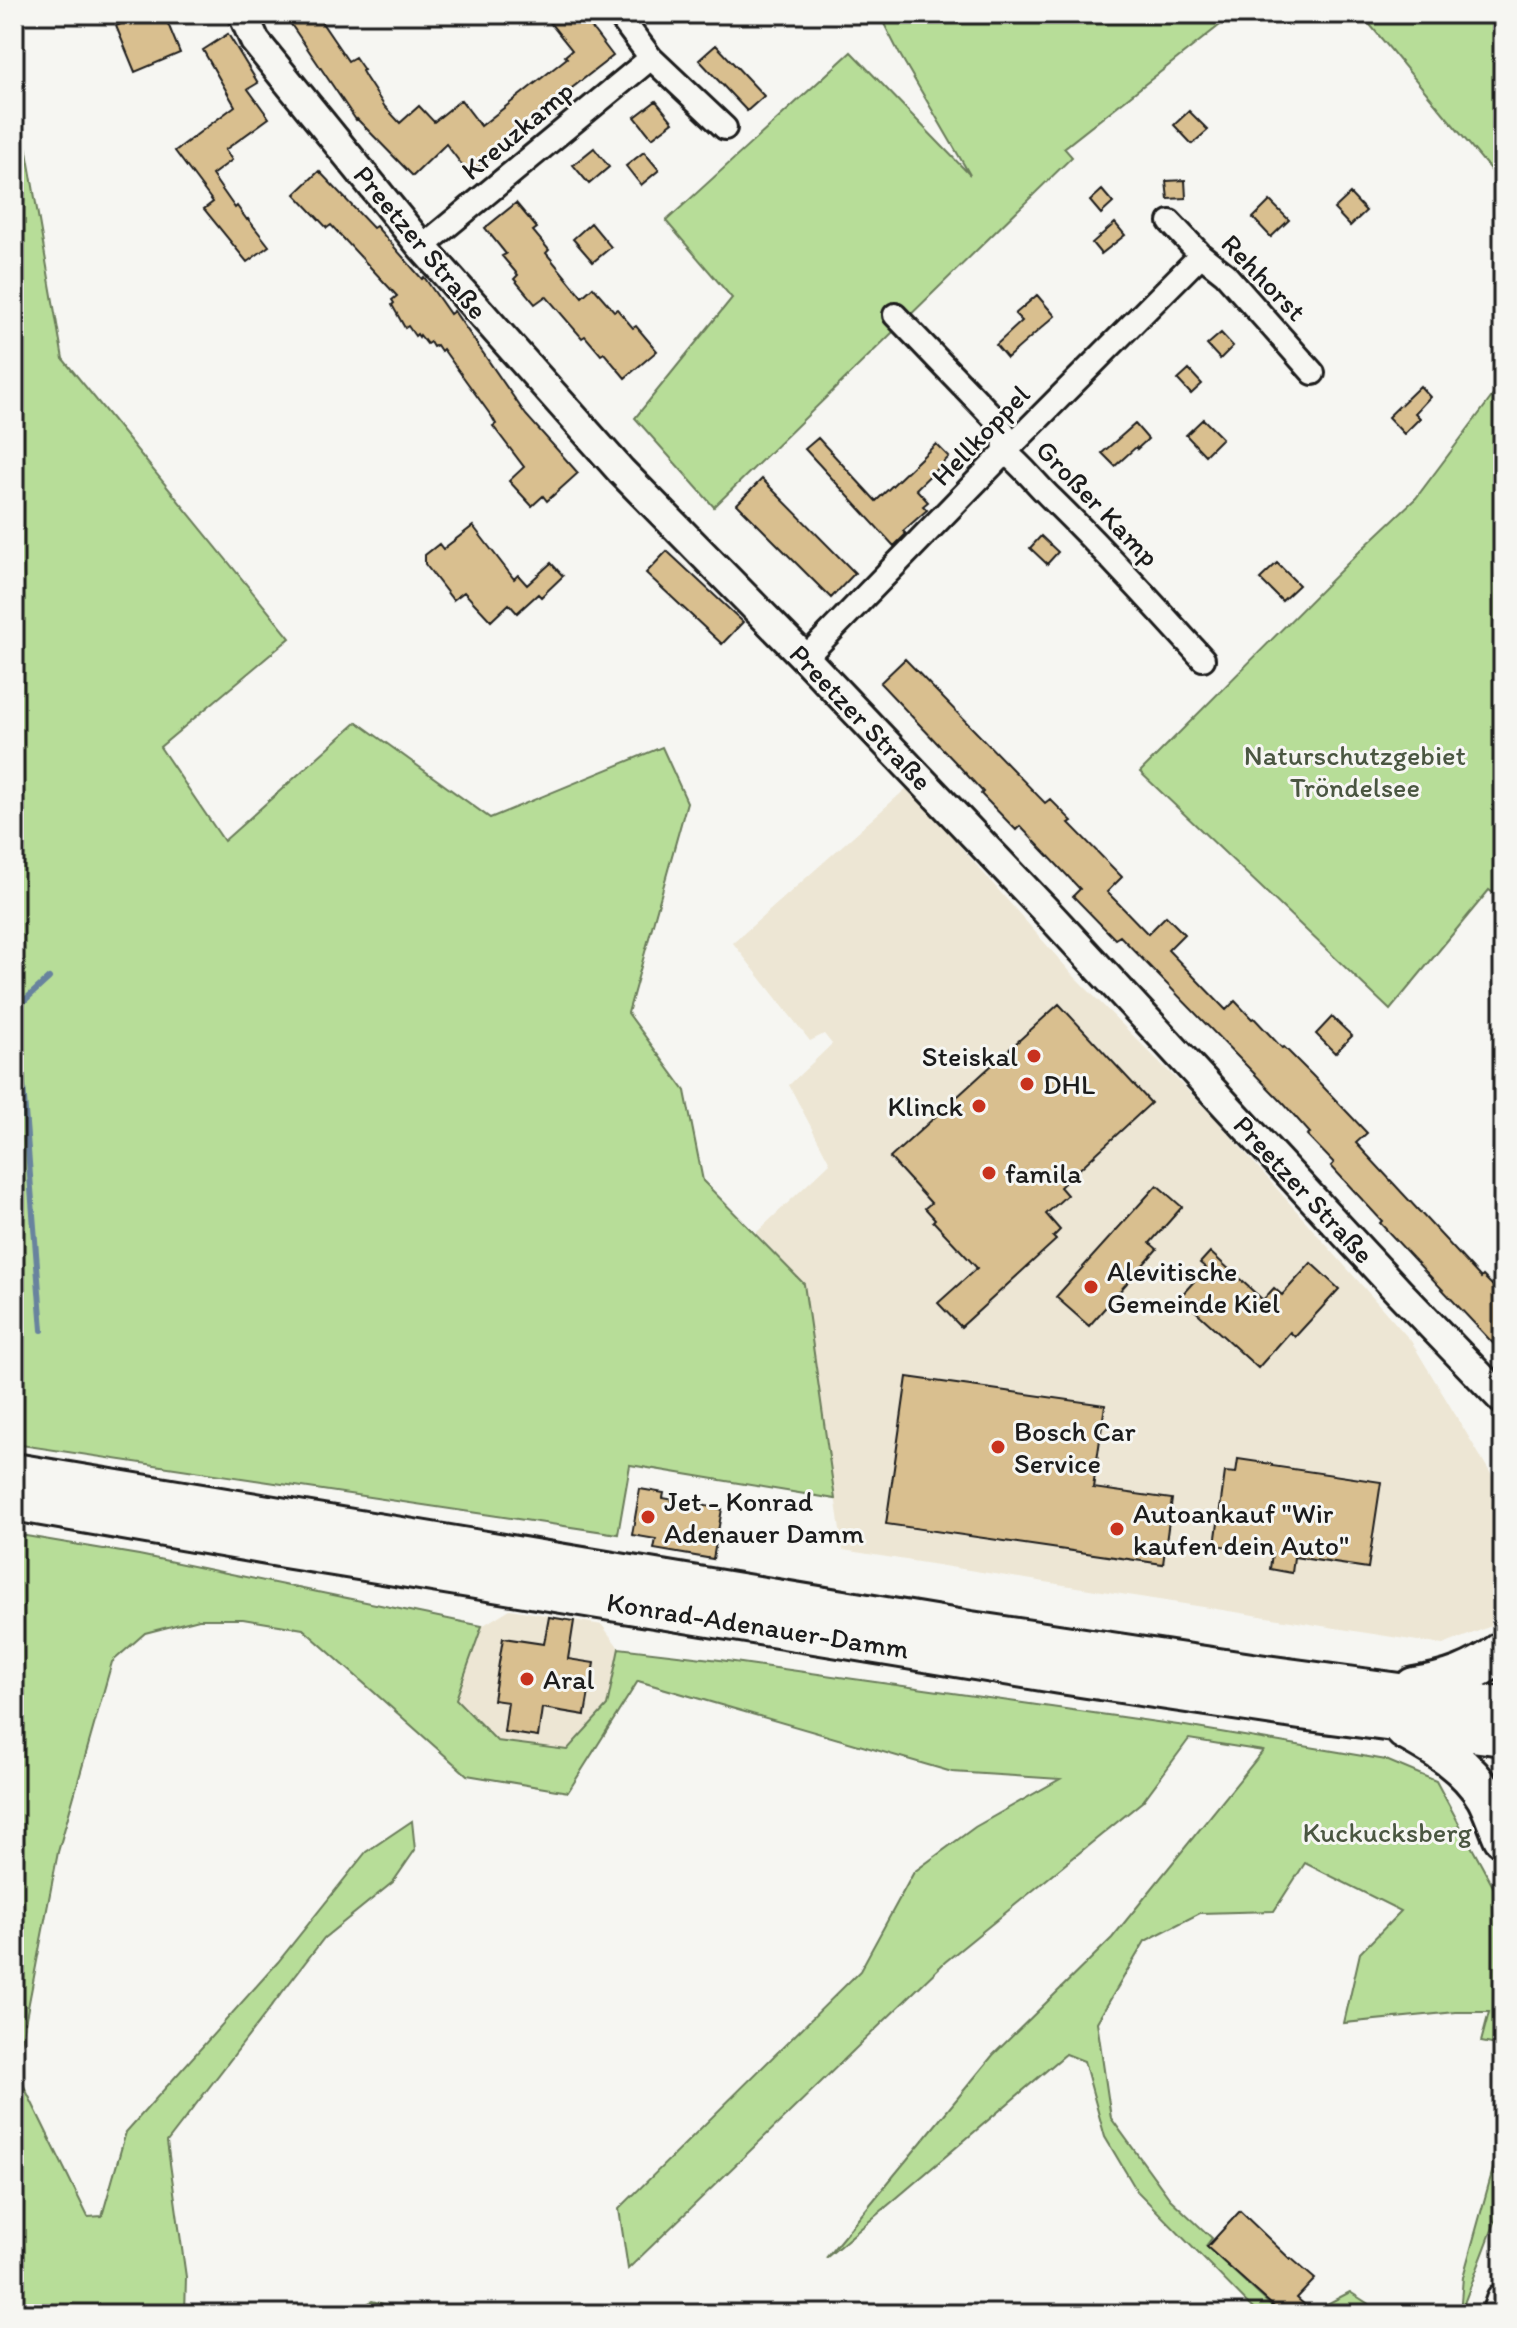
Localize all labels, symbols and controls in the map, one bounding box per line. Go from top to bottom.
street label: Kreuzkamp [454,73,580,187]
street label: Preetzer Straße [347,158,495,326]
street label: Rehhorst [1214,226,1314,328]
street label: Hellkoppel [924,377,1036,493]
street label: Großer Kamp [1029,433,1167,573]
street label: Preetzer Straße [783,637,939,797]
park label: Naturschutzgebiet Tröndelsee [1244,738,1466,804]
place label: Steiskal [922,1039,1018,1073]
marker: Steiskal [1025,1047,1043,1065]
place label: DHL [1043,1067,1095,1101]
marker: DHL [1018,1075,1036,1093]
place label: Klinck [887,1089,964,1123]
marker: Klinck [970,1097,988,1115]
street label: Preetzer Straße [1227,1108,1381,1270]
place label: famila [1005,1156,1082,1190]
marker: famila [980,1164,998,1182]
place label: Alevitische Gemeinde Kiel [1107,1254,1280,1320]
marker: Alevitische Gemeinde Kiel [1082,1278,1100,1296]
place label: Bosch Car Service [1014,1414,1136,1480]
marker: Bosch Car Service [989,1438,1007,1456]
place label: Jet - Konrad Adenauer Damm [664,1484,864,1550]
place label: Autoankauf "Wir kaufen dein Auto" [1133,1496,1349,1562]
marker: Jet - Konrad Adenauer Damm [639,1508,657,1526]
marker: Autoankauf "Wir kaufen dein Auto" [1108,1520,1126,1538]
street label: Konrad-Adenauer-Damm [605,1584,912,1666]
place label: Aral [543,1662,595,1696]
marker: Aral [518,1670,536,1688]
park label: Kuckucksberg [1302,1815,1472,1849]

